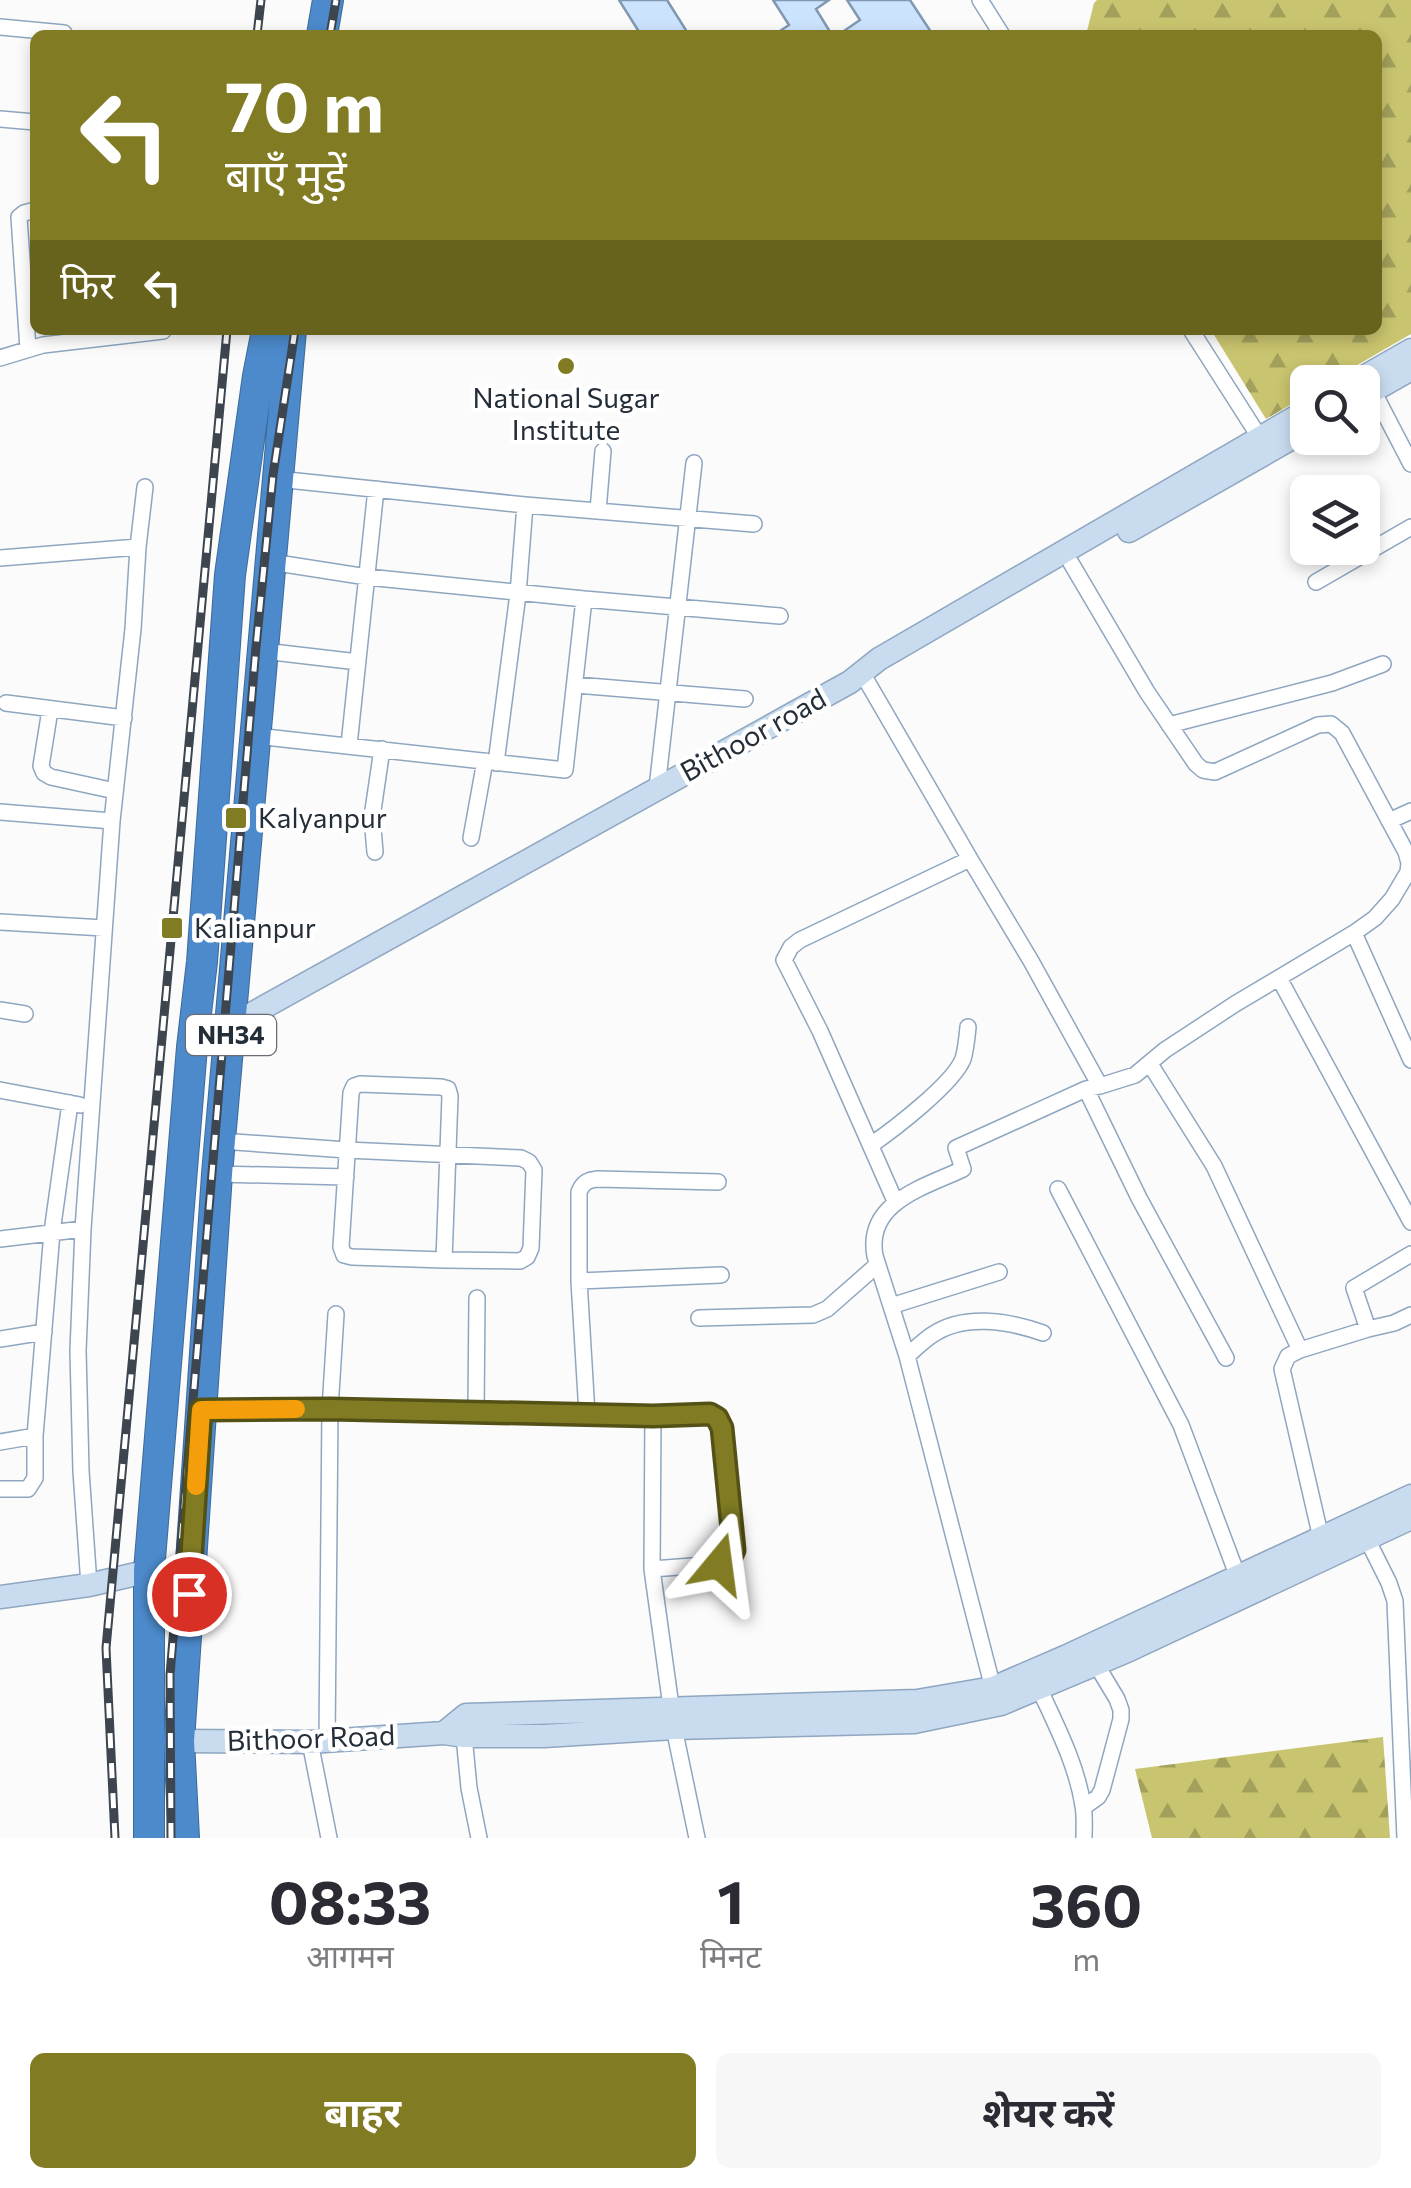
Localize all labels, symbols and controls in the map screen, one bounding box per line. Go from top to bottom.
text: 70 m [225,61,384,146]
icon: left [60,70,190,200]
text: बाएँ मुड़ें [225,146,347,201]
text: फिर [60,260,115,307]
icon: left [135,260,190,315]
marker: National Sugar Institute [555,355,577,377]
map controls [1290,365,1380,565]
button: search [1290,365,1380,455]
place label: National Sugar Institute [472,380,660,446]
button: layers [1290,475,1380,565]
street label: Bithoor road [674,680,831,788]
place label: Kalyanpur [258,800,387,834]
marker: Kalyanpur [223,805,249,831]
place label: Kalianpur [194,910,316,944]
marker: Kalianpur [159,915,185,941]
road number: NH34 [186,1015,276,1055]
position arrow [667,1512,771,1616]
pin [147,1552,232,1637]
icon: arrive [162,1567,217,1622]
street label: Bithoor Road [226,1717,396,1757]
text: 08:33 [269,1863,431,1936]
text: 1 [717,1863,744,1936]
text: 360 [1030,1866,1142,1939]
text: आगमन [306,1935,394,1975]
text: मिनट [700,1935,761,1975]
text: m [1072,1938,1100,1978]
button: बाहर [30,2053,696,2168]
button: शेयर करें [716,2053,1381,2168]

